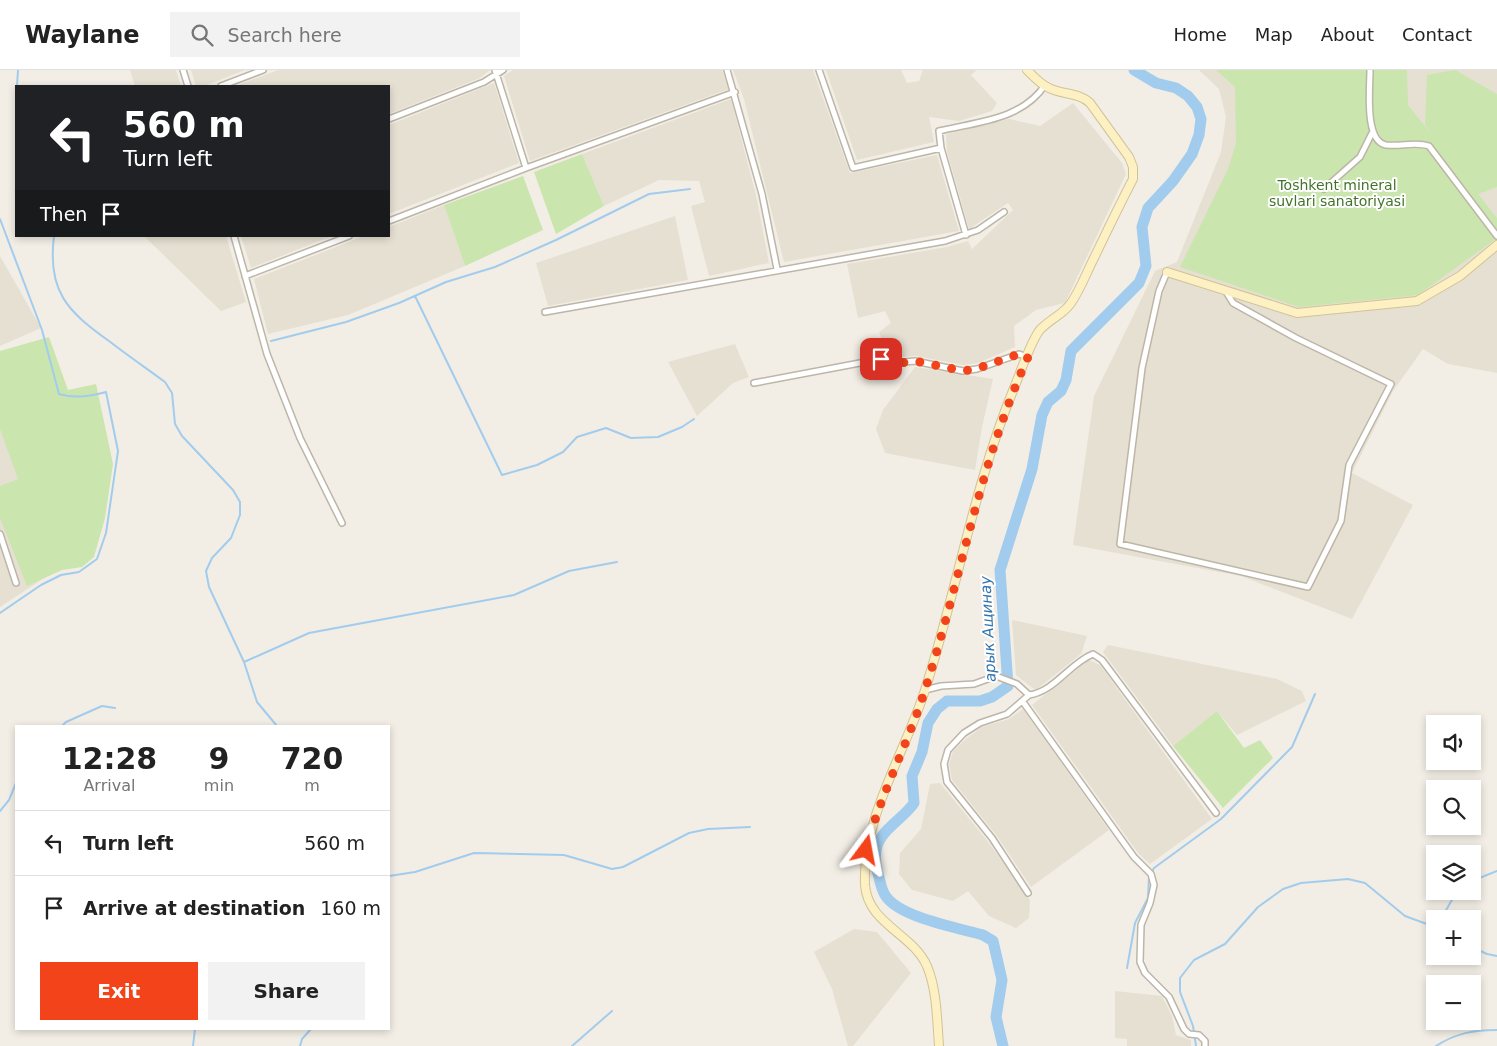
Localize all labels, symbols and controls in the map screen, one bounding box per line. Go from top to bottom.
search box [170,12,520,57]
text: Waylane [25,21,140,49]
icon: search [188,21,216,49]
text: Search here [228,24,342,46]
text: Home [1174,24,1227,45]
text: Map [1255,24,1293,45]
text: About [1321,24,1374,45]
text: Contact [1402,24,1472,45]
icon: left [40,105,105,170]
text: 560 m [123,105,245,145]
text: Turn left [123,146,212,171]
park label: Toshkent mineral suvlari sanatoriyasi [1269,177,1405,209]
icon: arrive [97,200,125,228]
text: Then [40,203,87,225]
pin [860,338,902,380]
icon: arrive [867,345,895,373]
water label: арык Ащинау [976,574,1000,683]
map controls [1426,715,1481,1030]
button: sound [1426,715,1481,770]
text: 12:28 [62,741,157,776]
text: 9 [208,741,229,776]
text: 720 [281,741,343,776]
text: Arrival [83,776,135,795]
text: min [204,776,234,795]
text: m [304,776,320,795]
button: search [1426,780,1481,835]
position arrow [839,823,891,875]
icon: left [40,829,68,857]
text: Turn left [83,832,174,854]
text: 560 m [304,832,365,854]
button: layers [1426,845,1481,900]
icon: arrive [40,894,68,922]
text: Arrive at destination [83,897,305,919]
text: 160 m [320,897,381,919]
button: + [1426,910,1481,965]
button: Exit [40,962,198,1020]
button: Share [208,962,365,1020]
button: − [1426,975,1481,1030]

